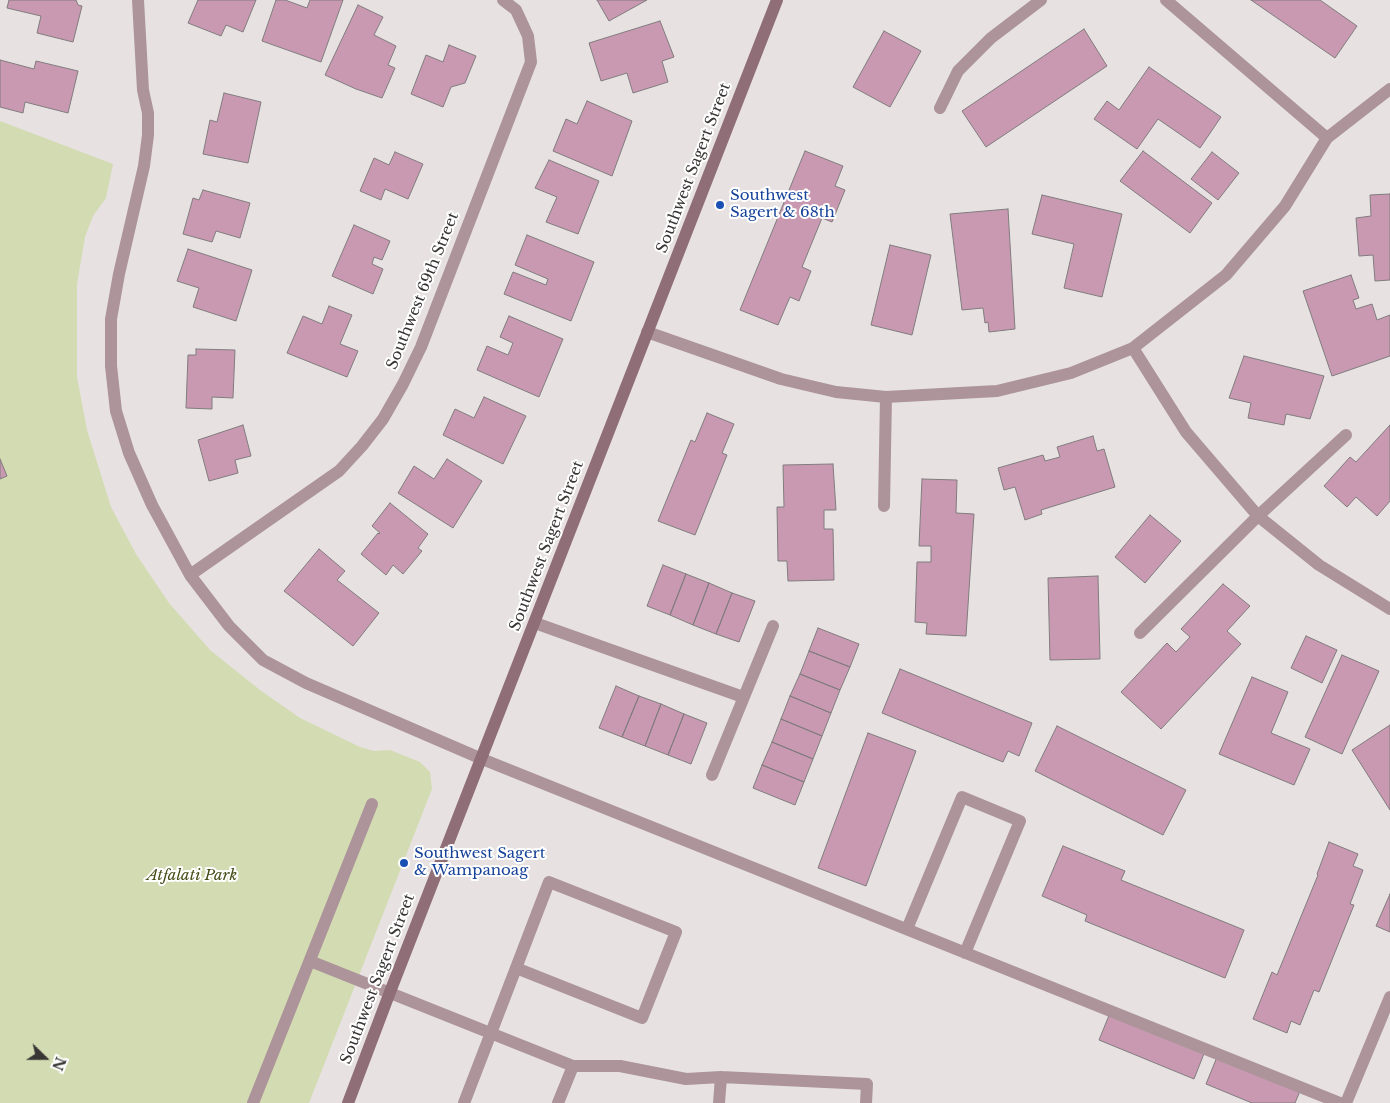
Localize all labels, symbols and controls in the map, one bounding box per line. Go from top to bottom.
street label: Southwest Sagert Street [653,80,735,256]
place label: Southwest Sagert & 68th [730,187,835,222]
marker: Southwest Sagert & 68th [714,199,726,211]
street label: Southwest 69th Street [383,210,463,372]
street label: Southwest Sagert Street [506,458,588,634]
place label: Southwest Sagert & Wampanoag [414,845,545,880]
marker: Southwest Sagert & Wampanoag [398,857,410,869]
park label: Atfalati Park [147,867,237,885]
street label: Southwest Sagert Street [337,891,419,1067]
north arrow [20,1033,70,1083]
text: N [48,1054,70,1073]

